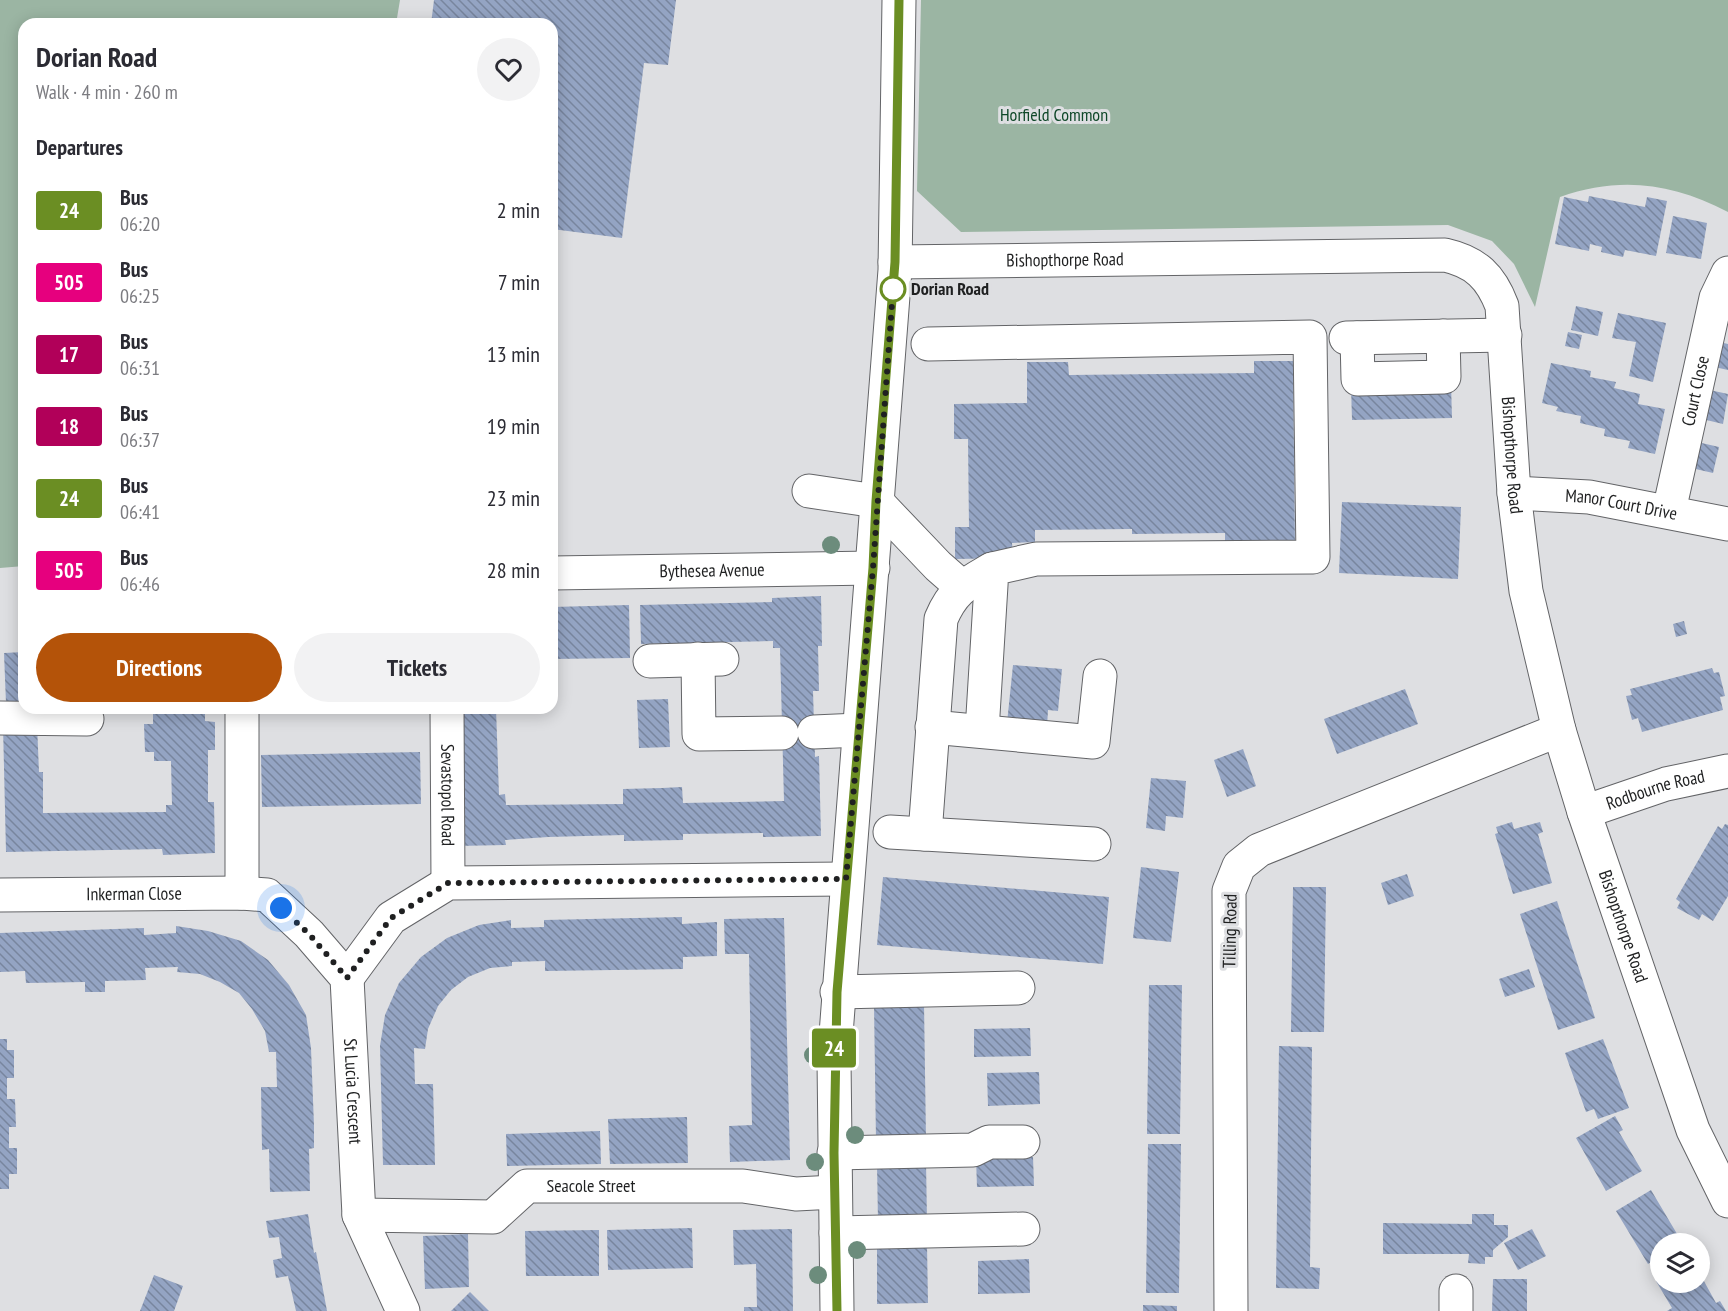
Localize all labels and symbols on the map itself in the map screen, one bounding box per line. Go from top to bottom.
park label: Horfield Common [1000,103,1108,126]
street label: Bishopthorpe Road [1006,247,1124,272]
marker: Dorian Road [880,276,906,302]
place label: Dorian Road [911,277,989,300]
street label: Court Close [1676,354,1714,428]
street label: Bishopthorpe Road [1497,396,1528,515]
street label: Manor Court Drive [1565,484,1679,525]
street label: Bythesea Avenue [659,558,765,582]
street label: Sevastopol Road [436,744,460,846]
street label: Rodbourne Road [1603,764,1707,815]
street label: Bishopthorpe Road [1594,867,1654,985]
street label: Inkerman Close [86,881,182,905]
your location [266,893,296,923]
street label: Tilling Road [1217,894,1242,968]
line badge: 24 [807,1028,861,1068]
street label: St Lucia Crescent [339,1038,367,1145]
street label: Seacole Street [546,1174,636,1197]

